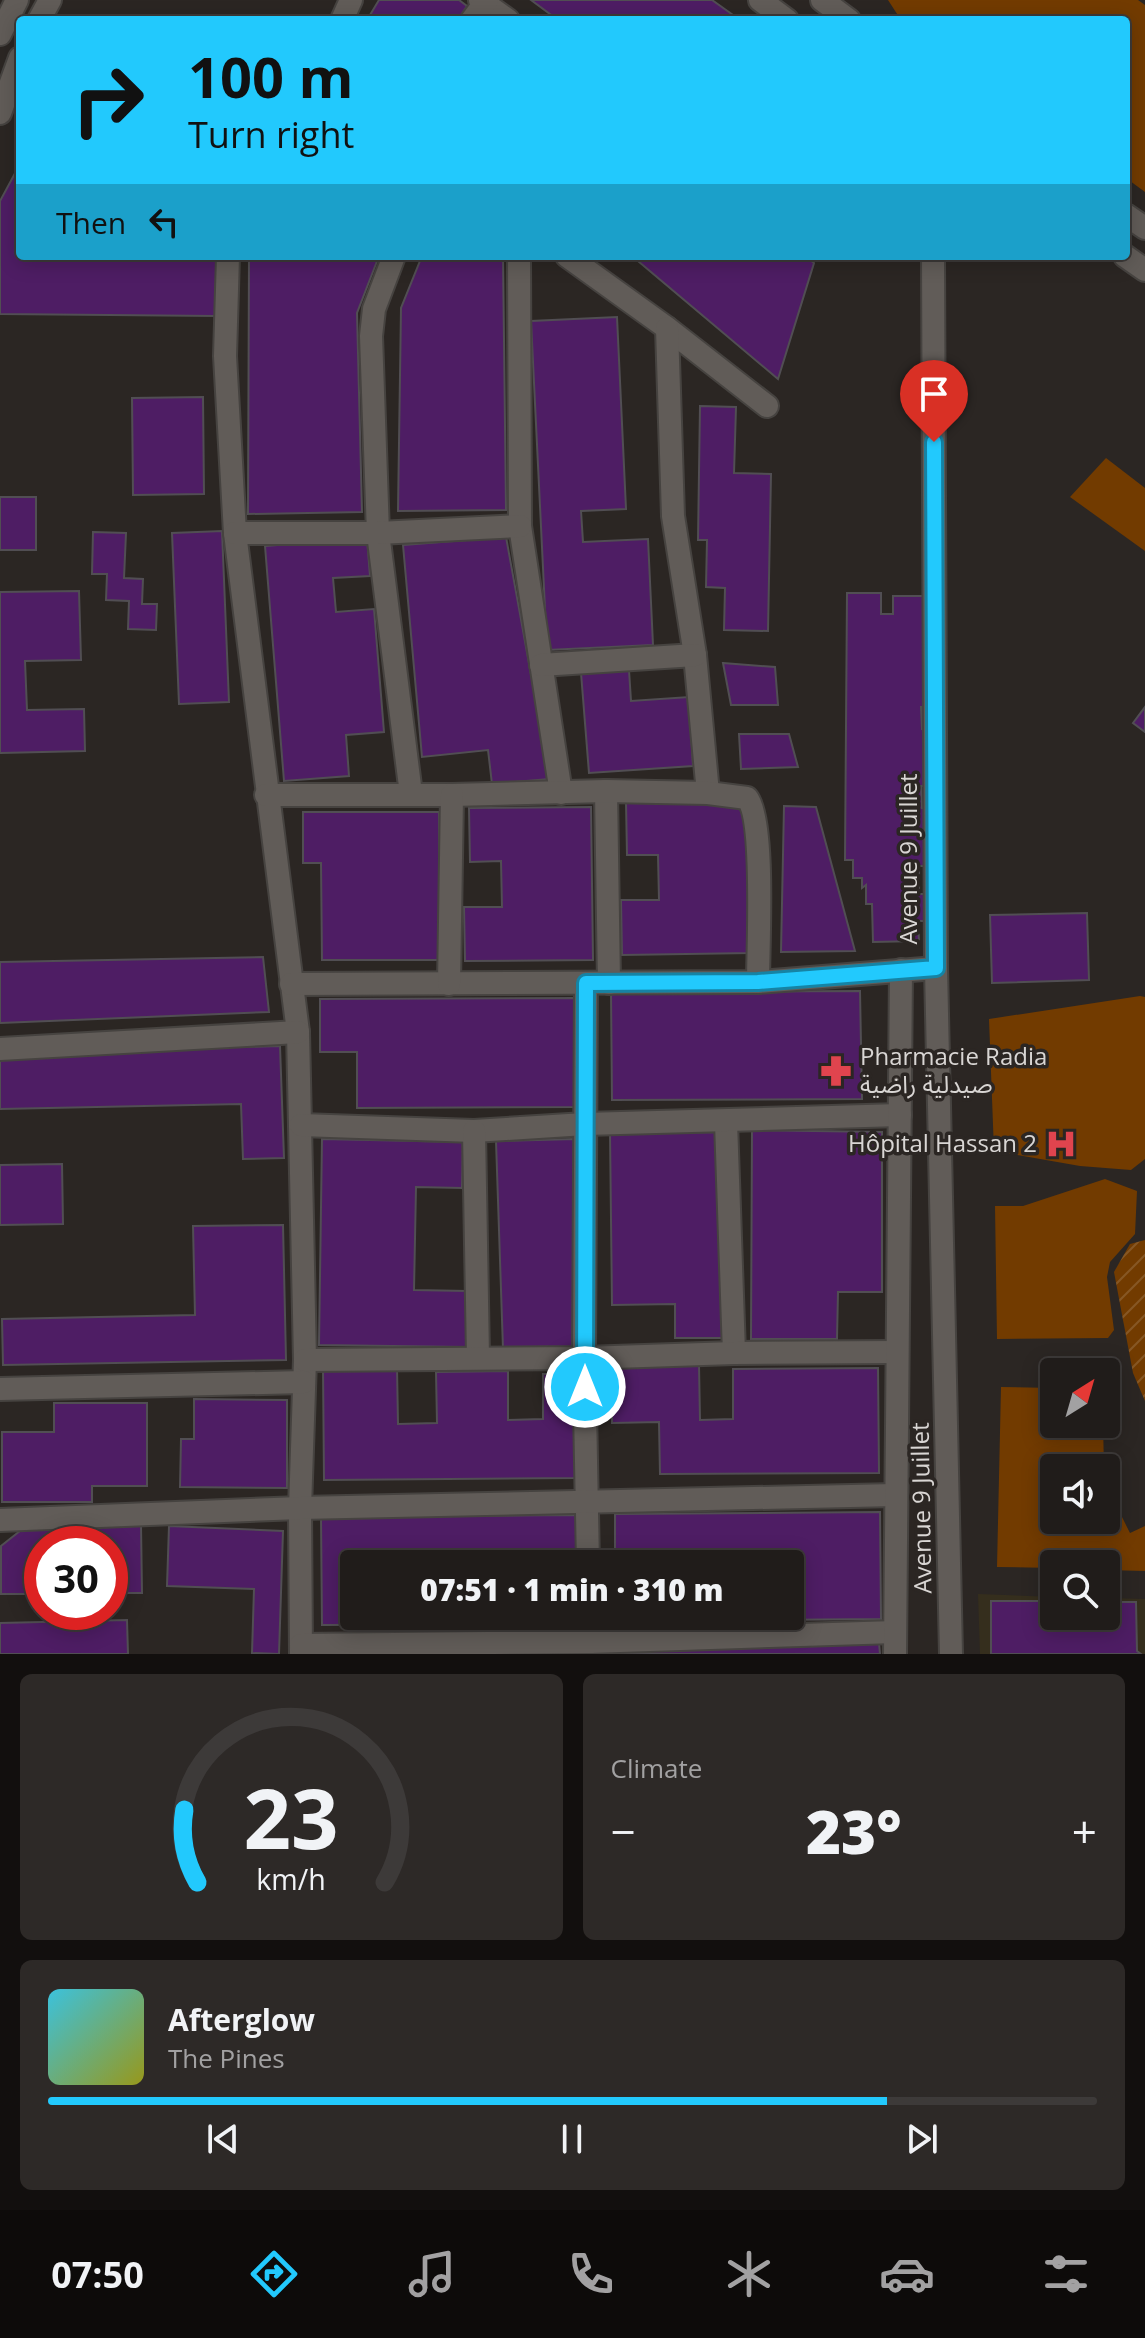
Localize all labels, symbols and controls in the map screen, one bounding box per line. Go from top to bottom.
text: 100 m [188,38,354,114]
icon: right [56,48,160,152]
text: Turn right [188,110,354,159]
icon: left [142,200,186,244]
text: Then [56,202,126,243]
pin [900,360,968,442]
icon: arrive [912,372,956,416]
street label: Avenue 9 Juillet [891,773,924,945]
place label: Pharmacie Radia صيدلية راضية [860,1039,1047,1100]
pharmacy icon: Pharmacie Radia صيدلية راضية [819,1054,853,1088]
place label: Hôpital Hassan 2 [848,1126,1037,1159]
hospital icon: Hôpital Hassan 2 [1044,1127,1078,1161]
position arrow [543,1345,627,1429]
north arrow [1040,1358,1120,1438]
map controls [1040,1358,1120,1630]
street label: Avenue 9 Juillet [903,1422,938,1594]
button: sound [1040,1454,1120,1534]
speed limit sign: 30 [24,1526,128,1630]
button: search [1040,1550,1120,1630]
text: 07:51 · 1 min · 310 m [420,1569,724,1610]
text: Climate [611,1750,702,1786]
text: 23 [244,1760,339,1873]
text: 23° [806,1790,902,1872]
text: − [611,1801,636,1861]
text: + [1072,1801,1097,1861]
text: km/h [257,1859,326,1898]
text: Afterglow [168,1999,315,2040]
text: The Pines [168,2040,285,2076]
icon: previous [201,2117,245,2161]
icon: pause [550,2117,594,2161]
icon: next [900,2117,944,2161]
icon: directions [246,2246,302,2302]
icon: music [404,2246,460,2302]
icon: phone [563,2246,619,2302]
icon: climate [721,2246,777,2302]
icon: car [879,2246,935,2302]
icon: filters [1038,2246,1094,2302]
text: 07:50 [51,2250,144,2299]

